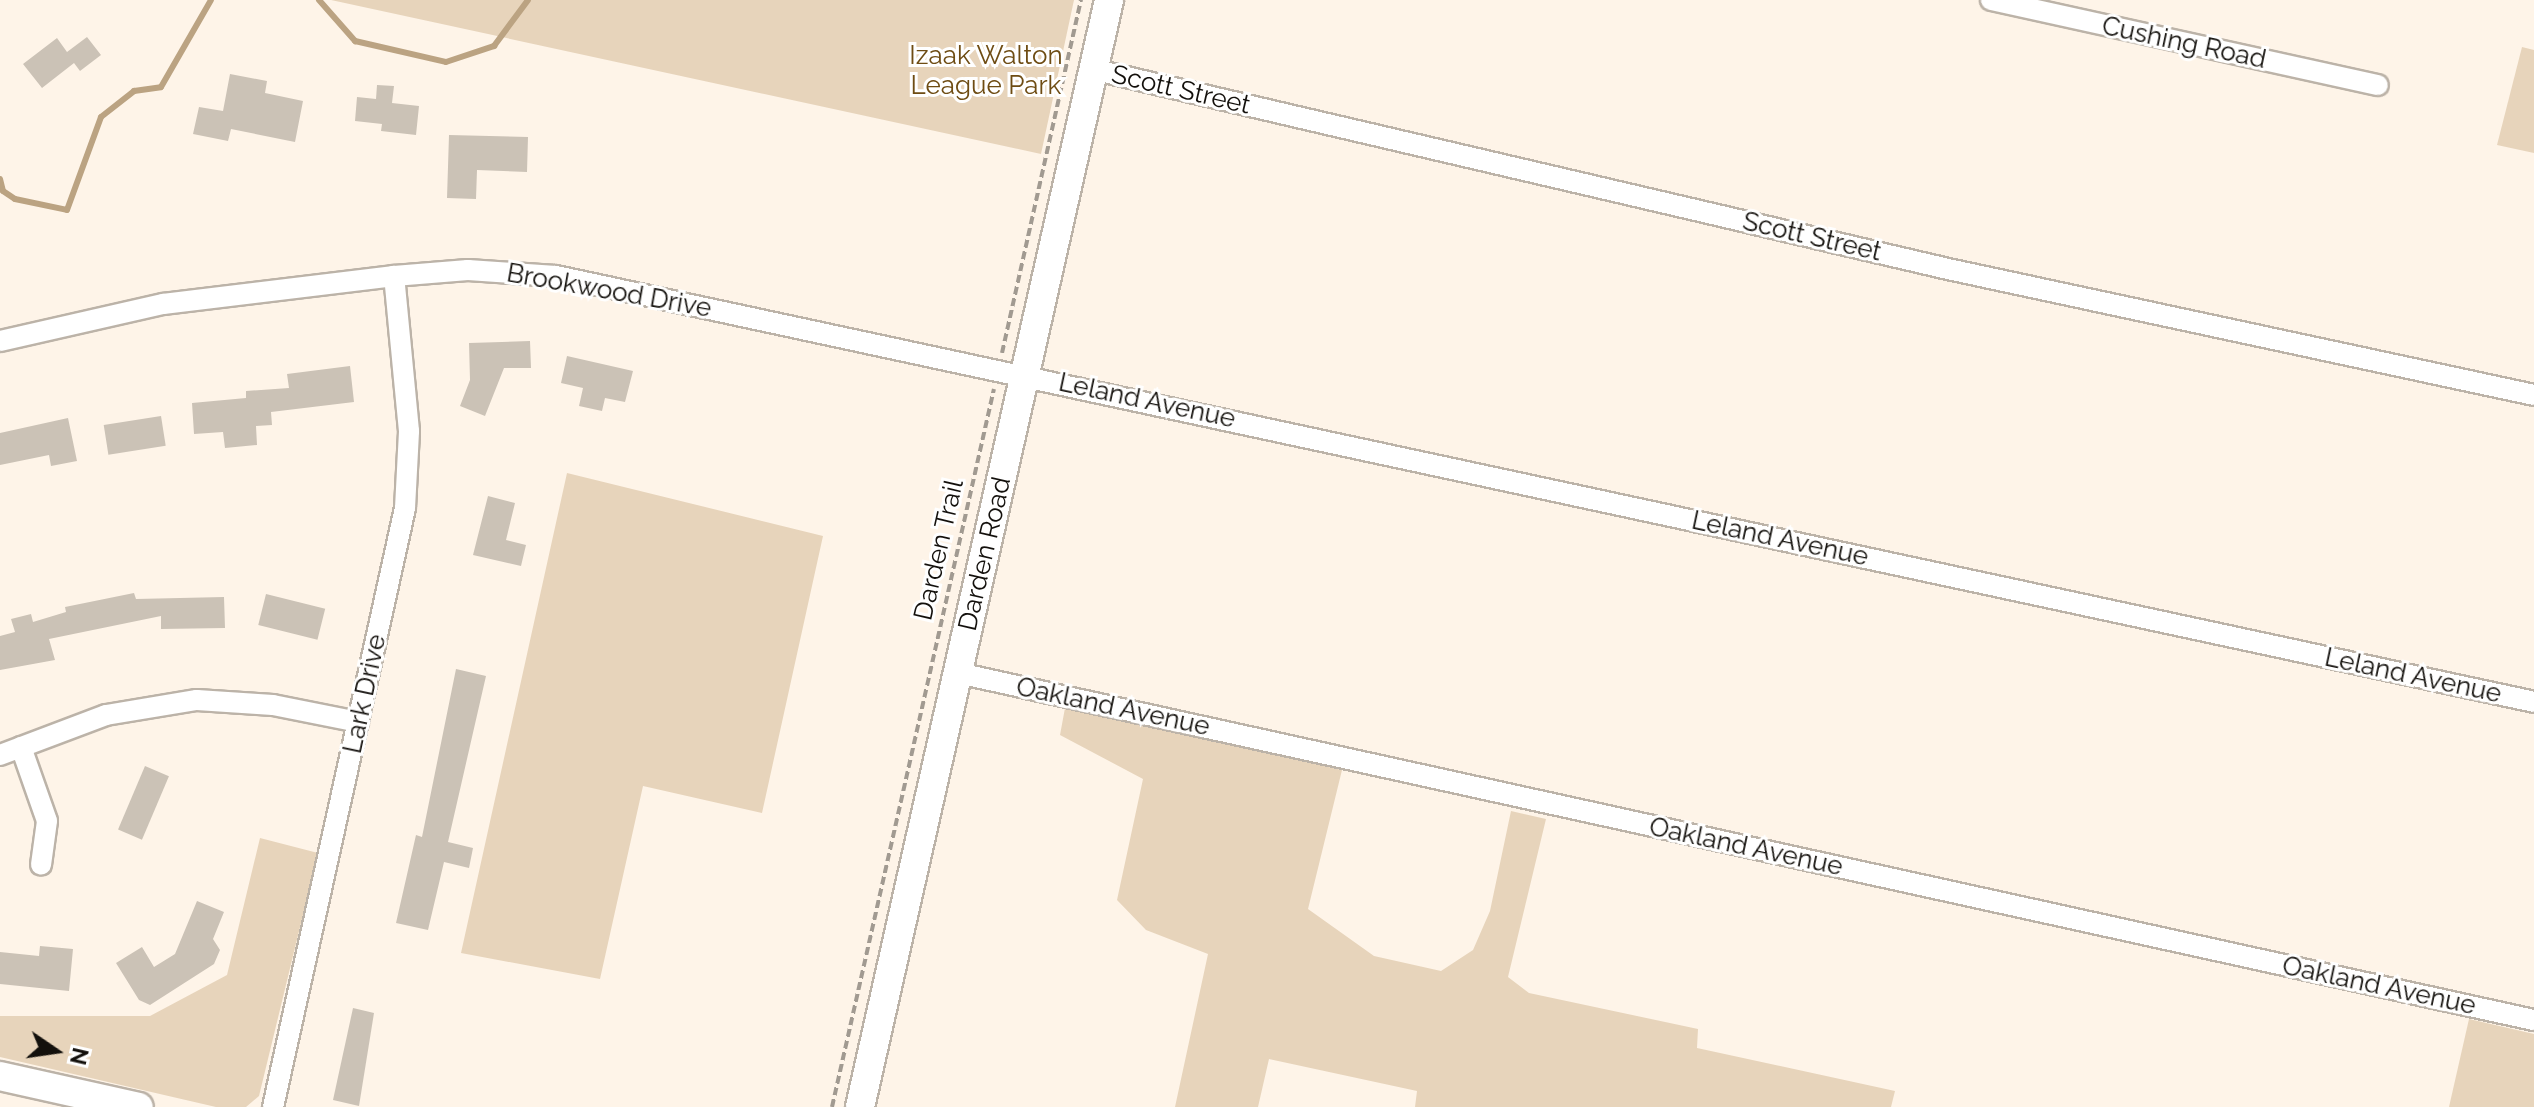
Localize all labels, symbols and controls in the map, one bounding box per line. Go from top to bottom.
street label: Cushing Road [2099,10,2269,76]
park label: Izaak Walton League Park [909,40,1063,102]
street label: Scott Street [1109,59,1253,121]
street label: Scott Street [1740,206,1884,268]
street label: Brookwood Drive [504,258,714,324]
street label: Leland Avenue [1055,367,1239,435]
street label: Darden Road [952,474,1018,634]
street label: Darden Trail [908,476,970,624]
street label: Leland Avenue [1688,505,1872,573]
street label: Lark Drive [337,632,393,756]
street label: Leland Avenue [2321,642,2505,710]
street label: Oakland Avenue [1013,671,1213,743]
street label: Oakland Avenue [1646,811,1846,883]
street label: Oakland Avenue [2279,950,2479,1022]
north arrow [16,1011,96,1091]
text: N [65,1045,94,1067]

